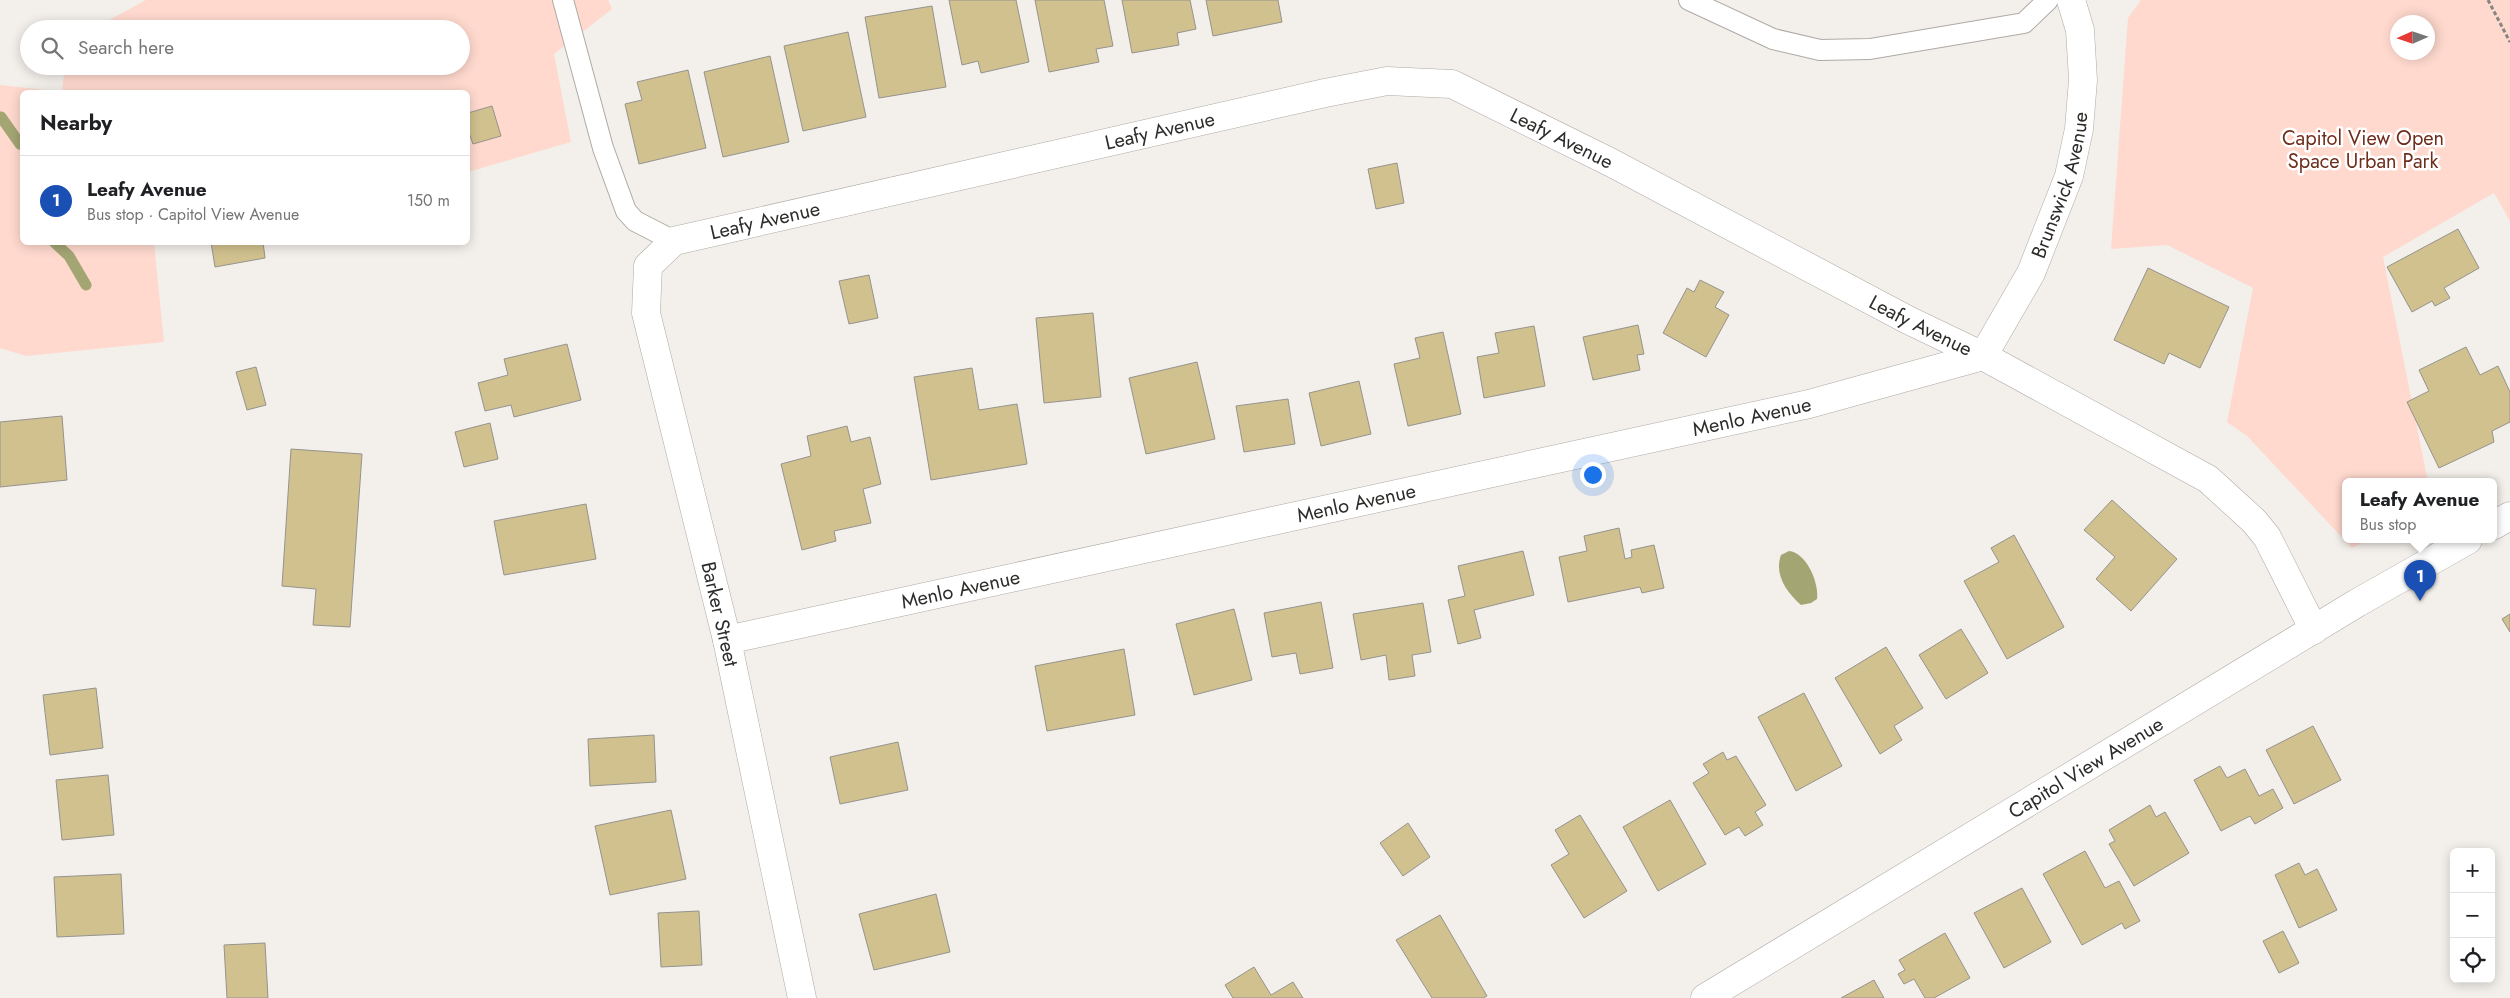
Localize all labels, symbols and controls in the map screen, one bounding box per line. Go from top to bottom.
north arrow [2390,15,2435,60]
search box [20,20,470,75]
icon: search [38,34,66,62]
text: Search here [78,34,174,61]
street label: Leafy Avenue [1505,101,1618,176]
street label: Leafy Avenue [1102,105,1218,158]
text: Nearby [40,108,112,138]
street label: Brunswick Avenue [2024,111,2095,263]
park label: Capitol View Open Space Urban Park [2282,124,2444,176]
text: Leafy Avenue [87,176,207,203]
text: 1 [52,189,60,212]
text: 150 m [407,189,450,212]
street label: Leafy Avenue [707,194,823,247]
text: Bus stop · Capitol View Avenue [87,203,299,226]
street label: Leafy Avenue [1864,288,1977,364]
street label: Menlo Avenue [1690,390,1814,444]
your location [1580,462,1606,488]
street label: Menlo Avenue [1294,476,1418,530]
popup [2342,478,2497,543]
text: Leafy Avenue [2360,486,2479,513]
text: Bus stop [2360,513,2416,536]
street label: Barker Street [693,559,746,670]
pin: 1 [2404,560,2436,601]
street label: Menlo Avenue [898,563,1023,617]
street label: Capitol View Avenue [2003,710,2169,826]
map controls [2450,848,2495,983]
button: + [2450,848,2495,893]
button: − [2450,893,2495,938]
button: locate [2450,938,2495,983]

